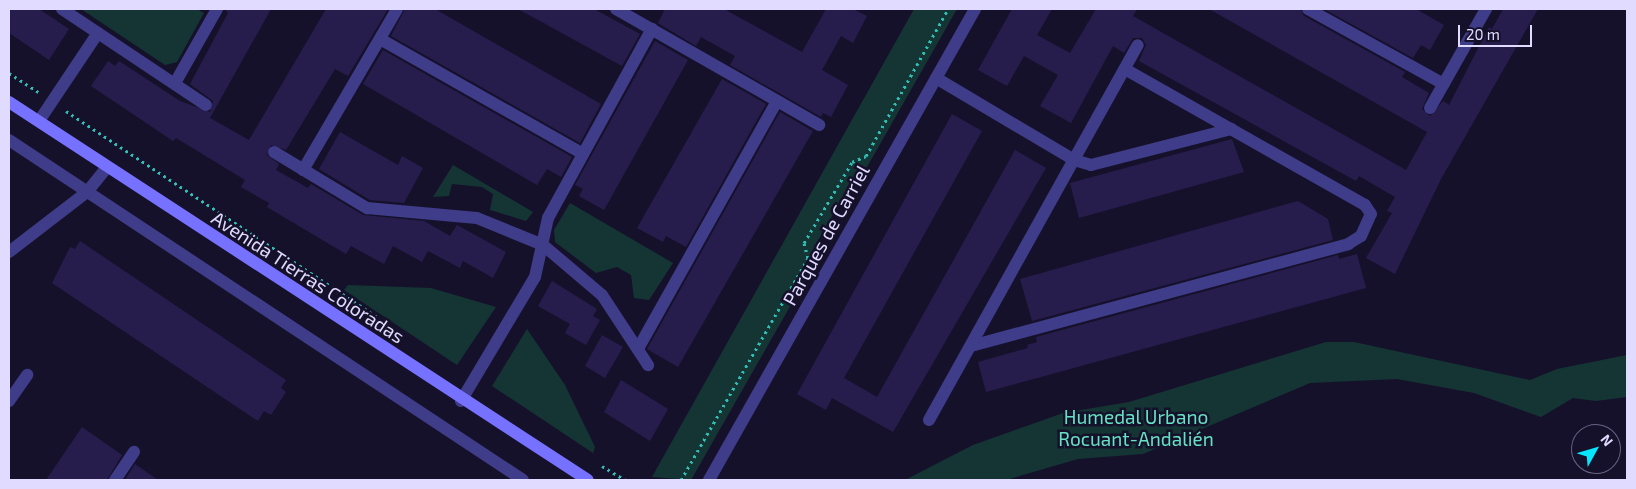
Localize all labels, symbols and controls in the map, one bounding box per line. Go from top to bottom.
scale bar [1461,15,1535,47]
text: 20 m [1466,25,1500,43]
street label: Parques de Carriel [778,161,874,309]
street label: Avenida Tierras Coloradas [207,206,409,348]
park label: Humedal Urbano Rocuant-Andalién [1058,406,1214,450]
north arrow [1571,424,1621,474]
text: N [1597,431,1617,449]

